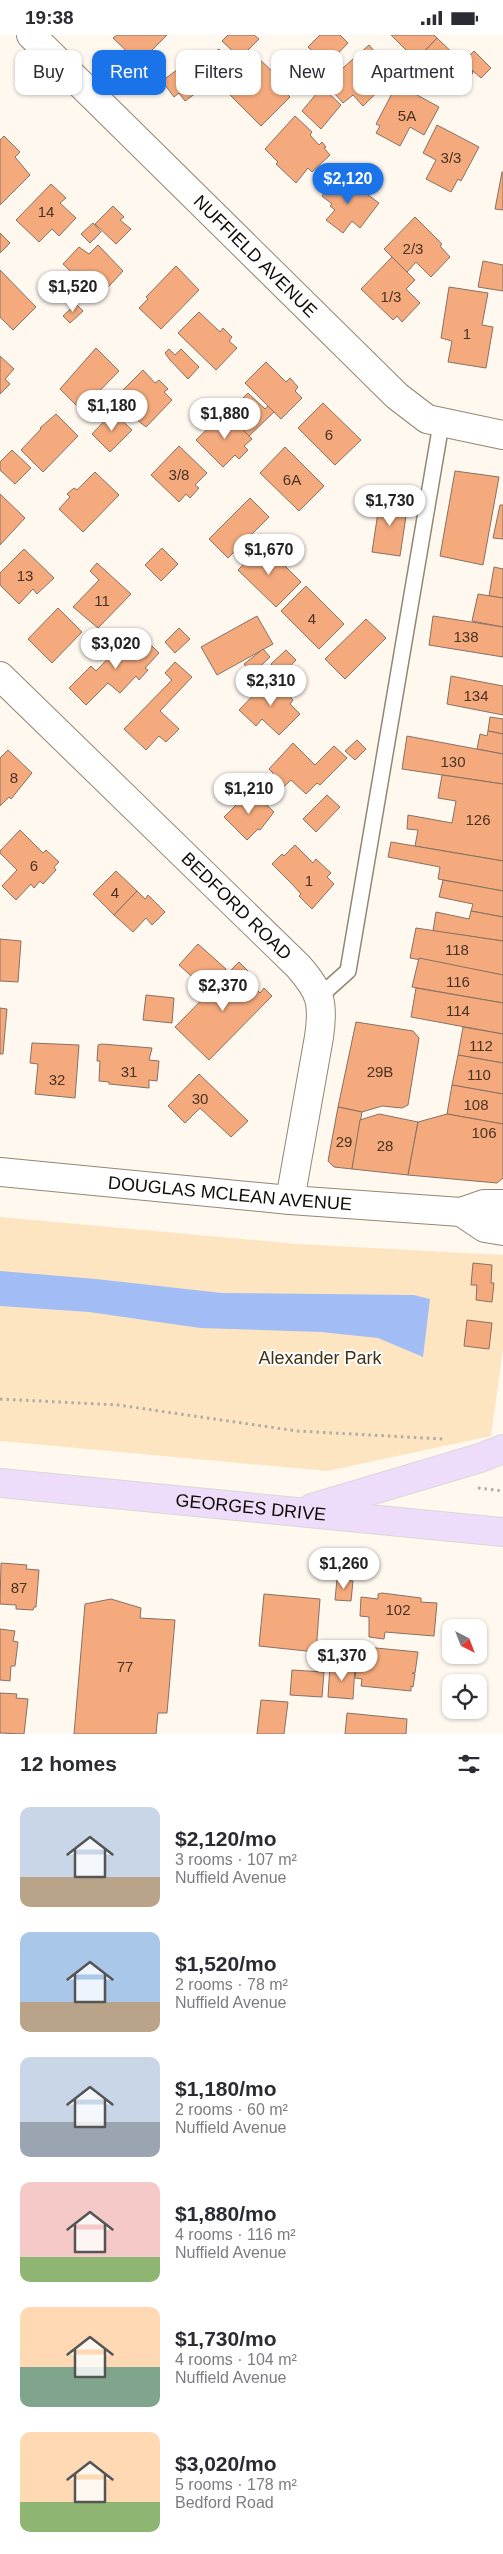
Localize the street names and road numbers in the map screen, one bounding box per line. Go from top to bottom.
street label: NUFFIELD AVENUE [190,191,321,321]
street label: BEDFORD ROAD [178,848,295,964]
street label: DOUGLAS MCLEAN AVENUE [107,1172,353,1214]
street label: GEORGES DRIVE [175,1490,327,1525]

